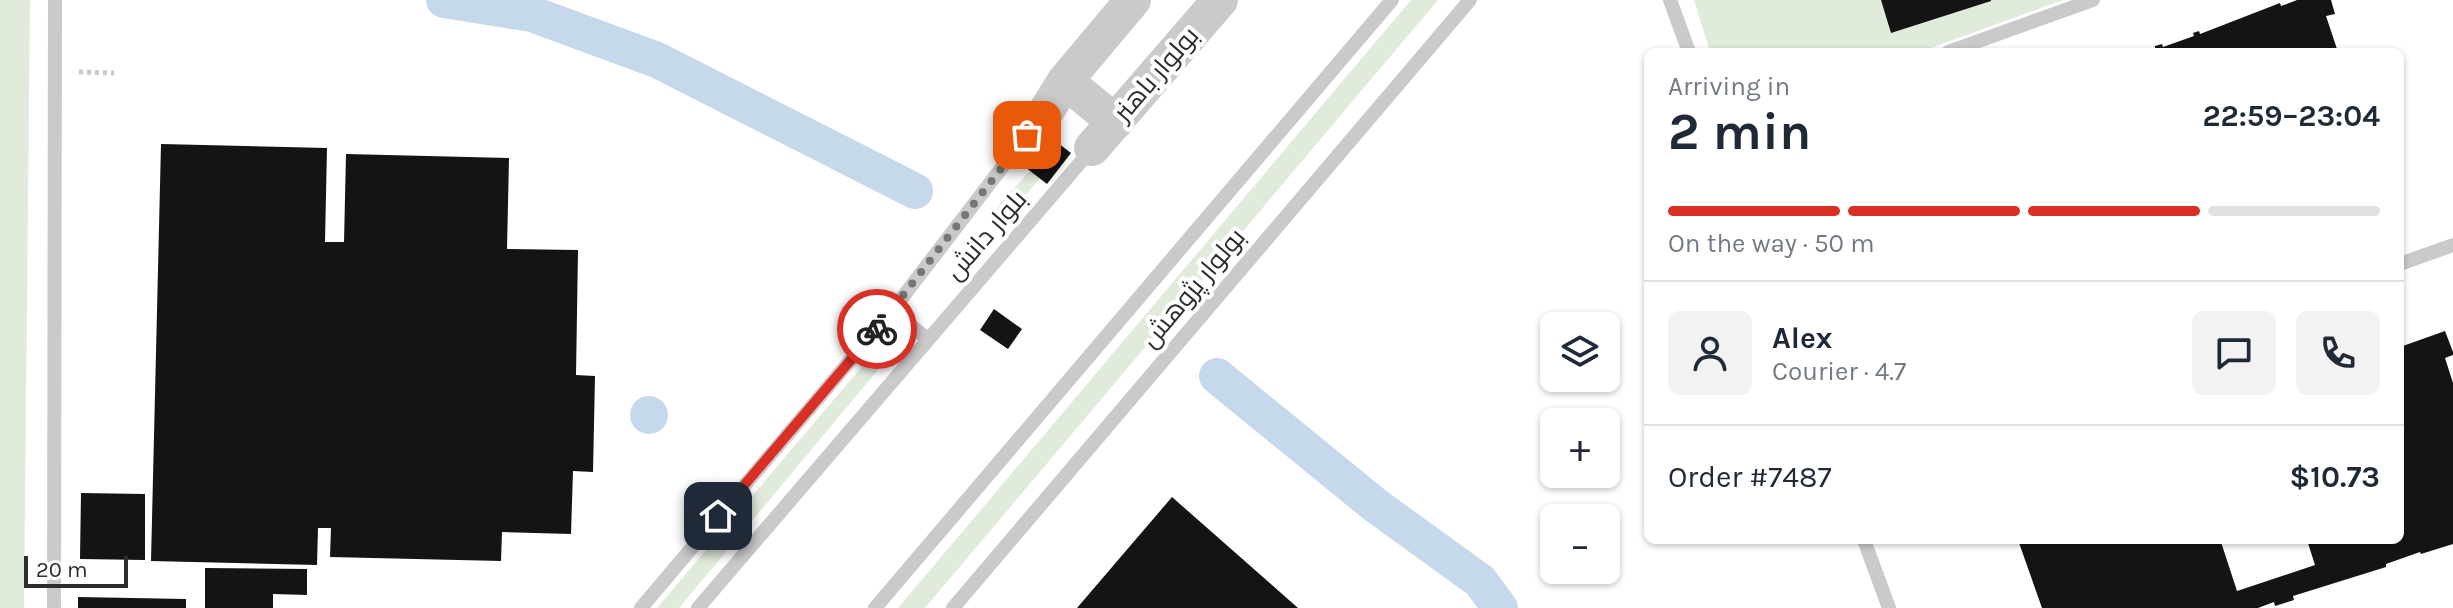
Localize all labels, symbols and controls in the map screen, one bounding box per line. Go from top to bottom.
street label: بولوار باهنر [1105,20,1205,129]
text: Arriving in [1668,71,1790,102]
text: 22:59–23:04 [2202,98,2380,134]
pin [993,101,1061,169]
text: 2 min [1668,101,1811,162]
icon: bag [1005,113,1049,157]
street label: بلوار دانش [939,184,1033,286]
street label: بولوار پژوهش [1134,222,1253,355]
text: On the way · 50 m [1668,228,1875,259]
courier [837,289,917,369]
icon: bike [855,307,899,351]
button: person [1668,311,1752,395]
button: chat [2192,311,2276,395]
button: phone [2296,311,2380,395]
map controls [1540,312,1620,584]
button: layers [1540,312,1620,392]
text: Alex [1772,320,1832,356]
text: Courier · 4.7 [1772,356,1906,387]
button: + [1540,408,1620,488]
text: Order #7487 [1668,459,1832,495]
text: $10.73 [2290,459,2380,495]
pin [684,482,752,550]
icon: home [696,494,740,538]
button: − [1540,504,1620,584]
scale bar [24,552,128,588]
text: 20 m [36,557,88,583]

